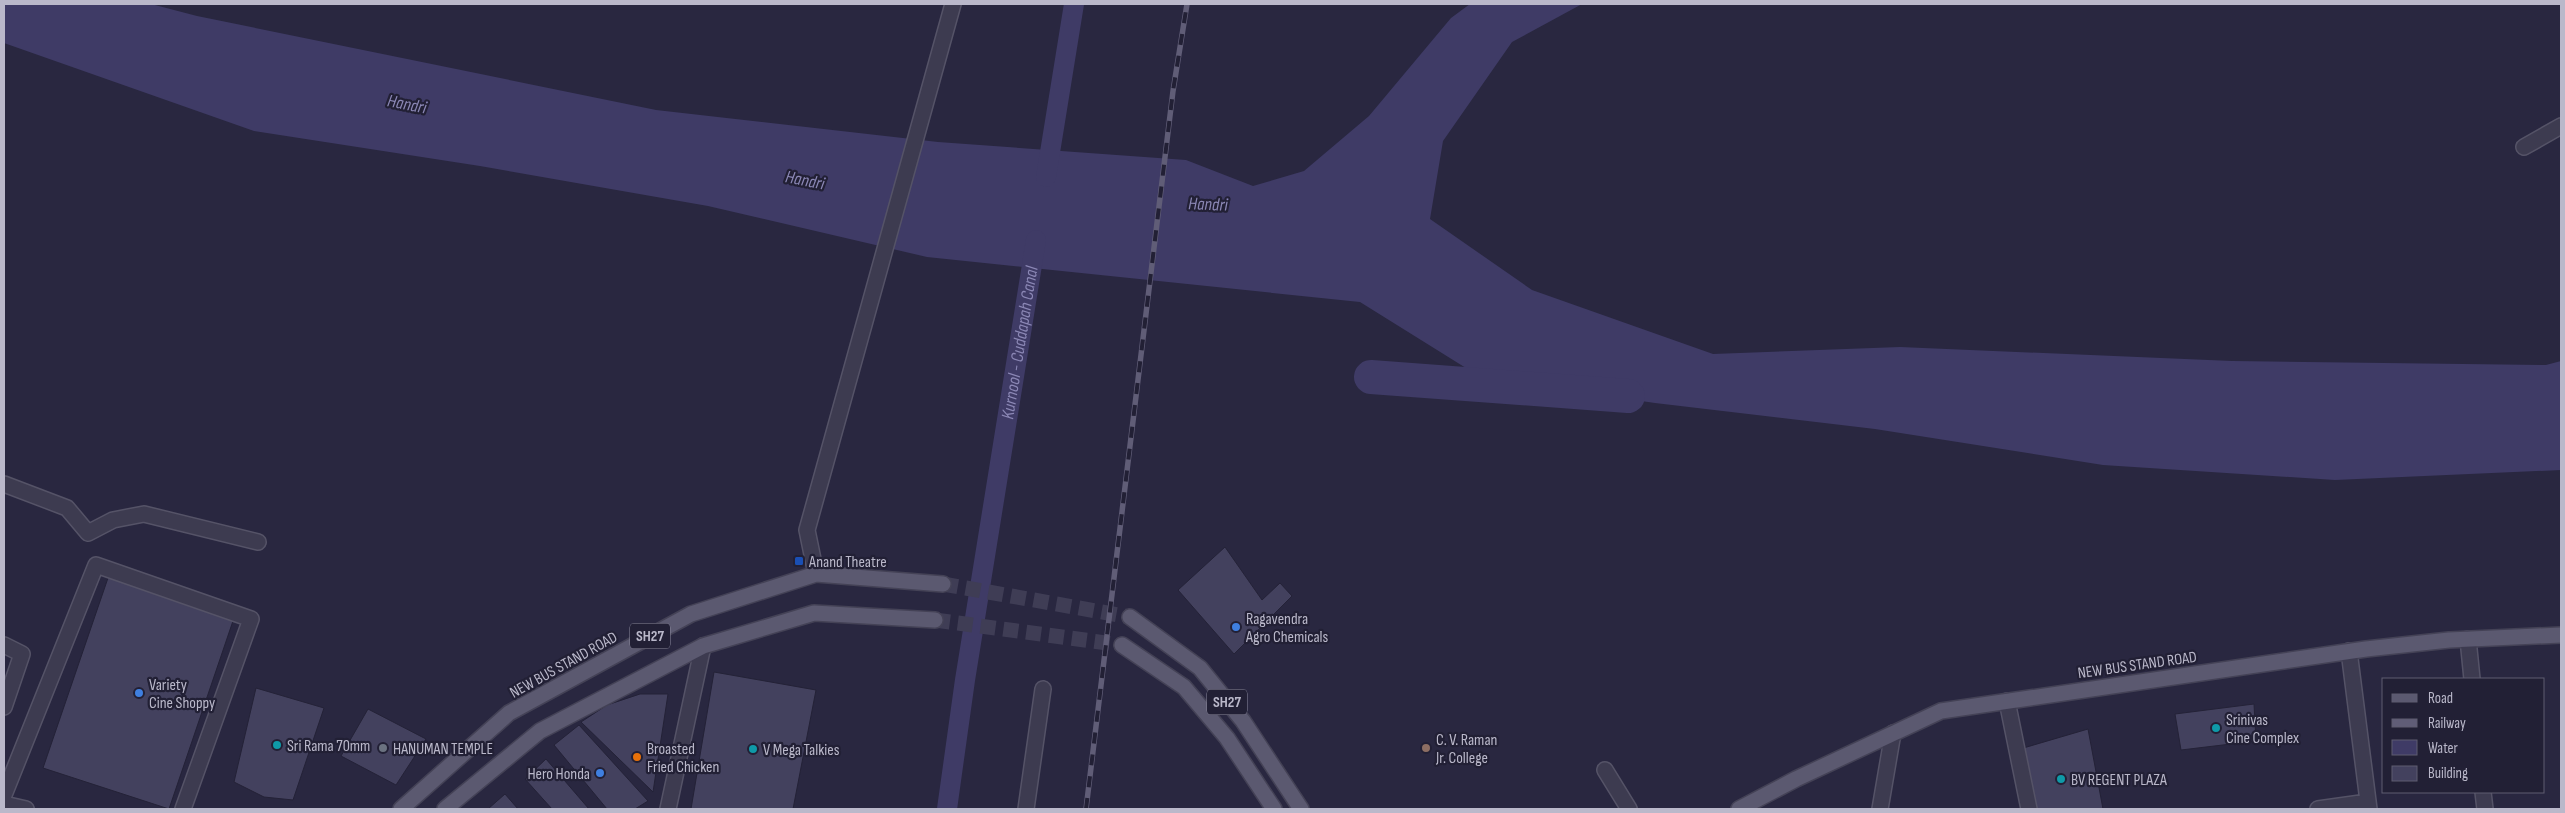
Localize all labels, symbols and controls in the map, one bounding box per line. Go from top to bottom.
water label: Handri [386,90,429,119]
water label: Handri [784,166,827,195]
water label: Handri [1188,193,1229,216]
water label: Kurnool - Cuddapah Canal [997,264,1043,421]
place label: Anand Theatre [808,553,887,572]
marker: Anand Theatre [793,555,805,567]
place label: Ragavendra Agro Chemicals [1245,610,1329,647]
marker: Ragavendra Agro Chemicals [1230,621,1242,633]
road number: SH27 [630,624,670,648]
street label: NEW BUS STAND ROAD [507,628,621,703]
street label: NEW BUS STAND ROAD [2077,648,2198,683]
place label: Variety Cine Shoppy [149,676,215,713]
legend [2382,678,2545,793]
marker: Variety Cine Shoppy [133,687,145,699]
text: Road [2428,689,2453,708]
road number: SH27 [1207,690,1247,714]
place label: Srinivas Cine Complex [2226,711,2299,748]
text: Railway [2428,714,2466,733]
marker: Srinivas Cine Complex [2210,722,2222,734]
place label: C. V. Raman Jr. College [1435,731,1497,768]
place label: Sri Rama 70mm [287,737,370,756]
marker: Sri Rama 70mm [271,739,283,751]
text: Water [2428,739,2459,758]
place label: HANUMAN TEMPLE [393,740,493,759]
place label: Broasted Fried Chicken [647,740,719,777]
place label: V Mega Talkies [763,741,840,760]
marker: HANUMAN TEMPLE [377,742,389,754]
marker: C. V. Raman Jr. College [1420,742,1432,754]
marker: V Mega Talkies [747,743,759,755]
marker: Broasted Fried Chicken [631,751,643,763]
text: Building [2428,764,2468,783]
place label: Hero Honda [527,765,590,784]
marker: Hero Honda [594,767,606,779]
place label: BV REGENT PLAZA [2071,771,2167,790]
marker: BV REGENT PLAZA [2055,773,2067,785]

